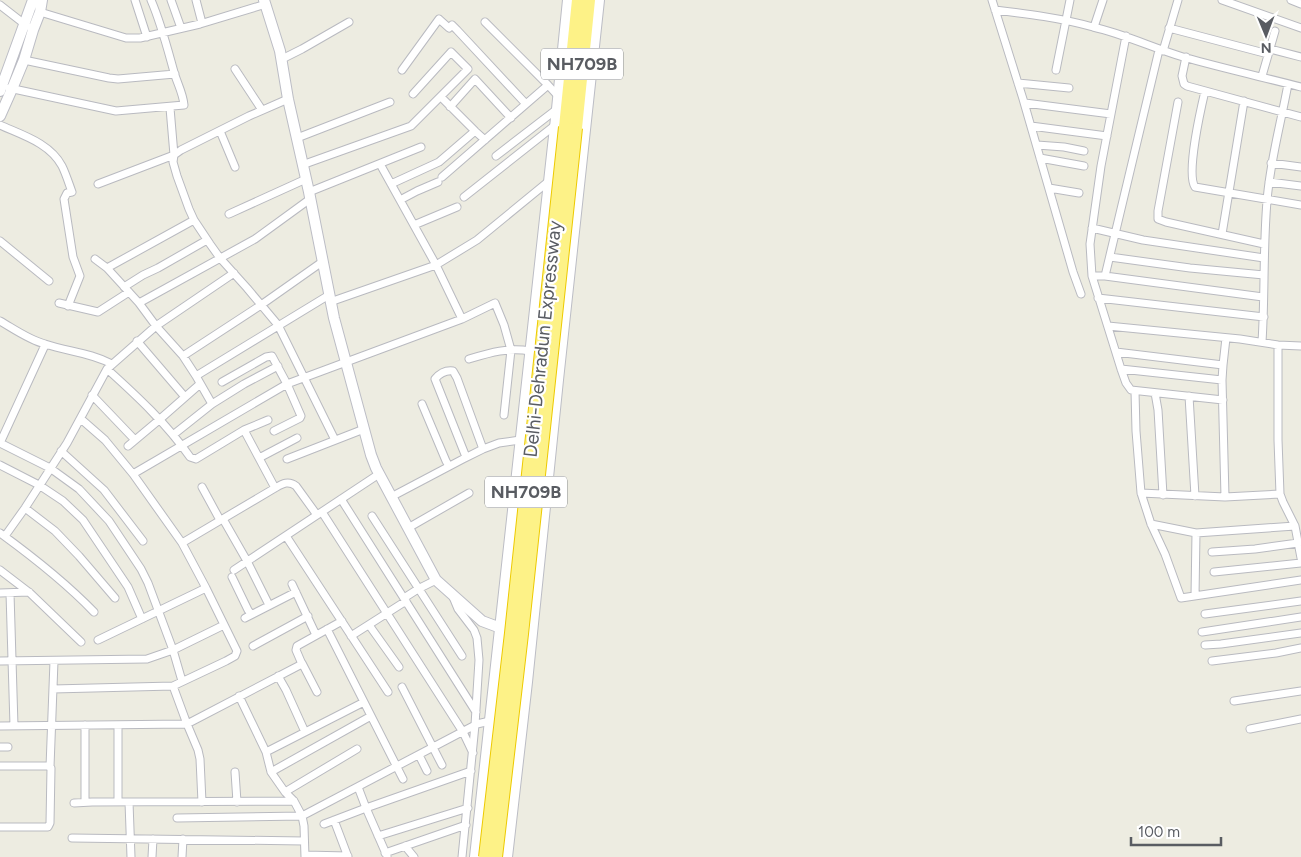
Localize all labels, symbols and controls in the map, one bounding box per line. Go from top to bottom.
north arrow [1241,10,1291,60]
text: N [1261,39,1272,56]
road number: NH709B [541,49,623,80]
street label: Delhi-Dehradun Expressway [519,220,566,459]
road number: NH709B [485,477,567,508]
scale bar [1131,814,1221,846]
text: 100 m [1138,823,1180,841]

